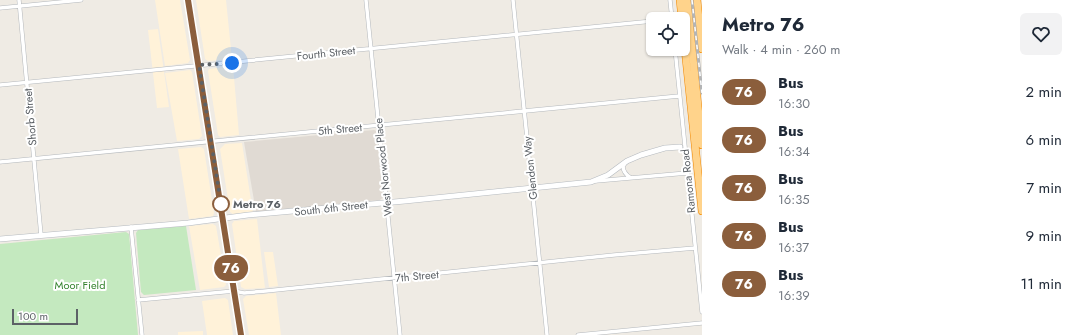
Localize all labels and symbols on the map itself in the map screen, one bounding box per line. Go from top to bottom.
street label: Fourth Street [296,42,356,64]
your location [222,53,242,73]
street label: Shorb Street [19,87,40,146]
street label: West Norwood Place [370,117,396,217]
street label: 5th Street [317,119,363,139]
street label: Glendon Way [519,135,541,201]
street label: Ramona Road [677,148,699,214]
marker: Metro 76 [212,195,230,213]
place label: Metro 76 [233,196,281,212]
street label: South 6th Street [293,196,369,220]
line badge: 76 [213,255,249,281]
street label: 7th Street [395,266,440,286]
park label: Moor Field [55,277,105,293]
scale bar [12,307,78,326]

